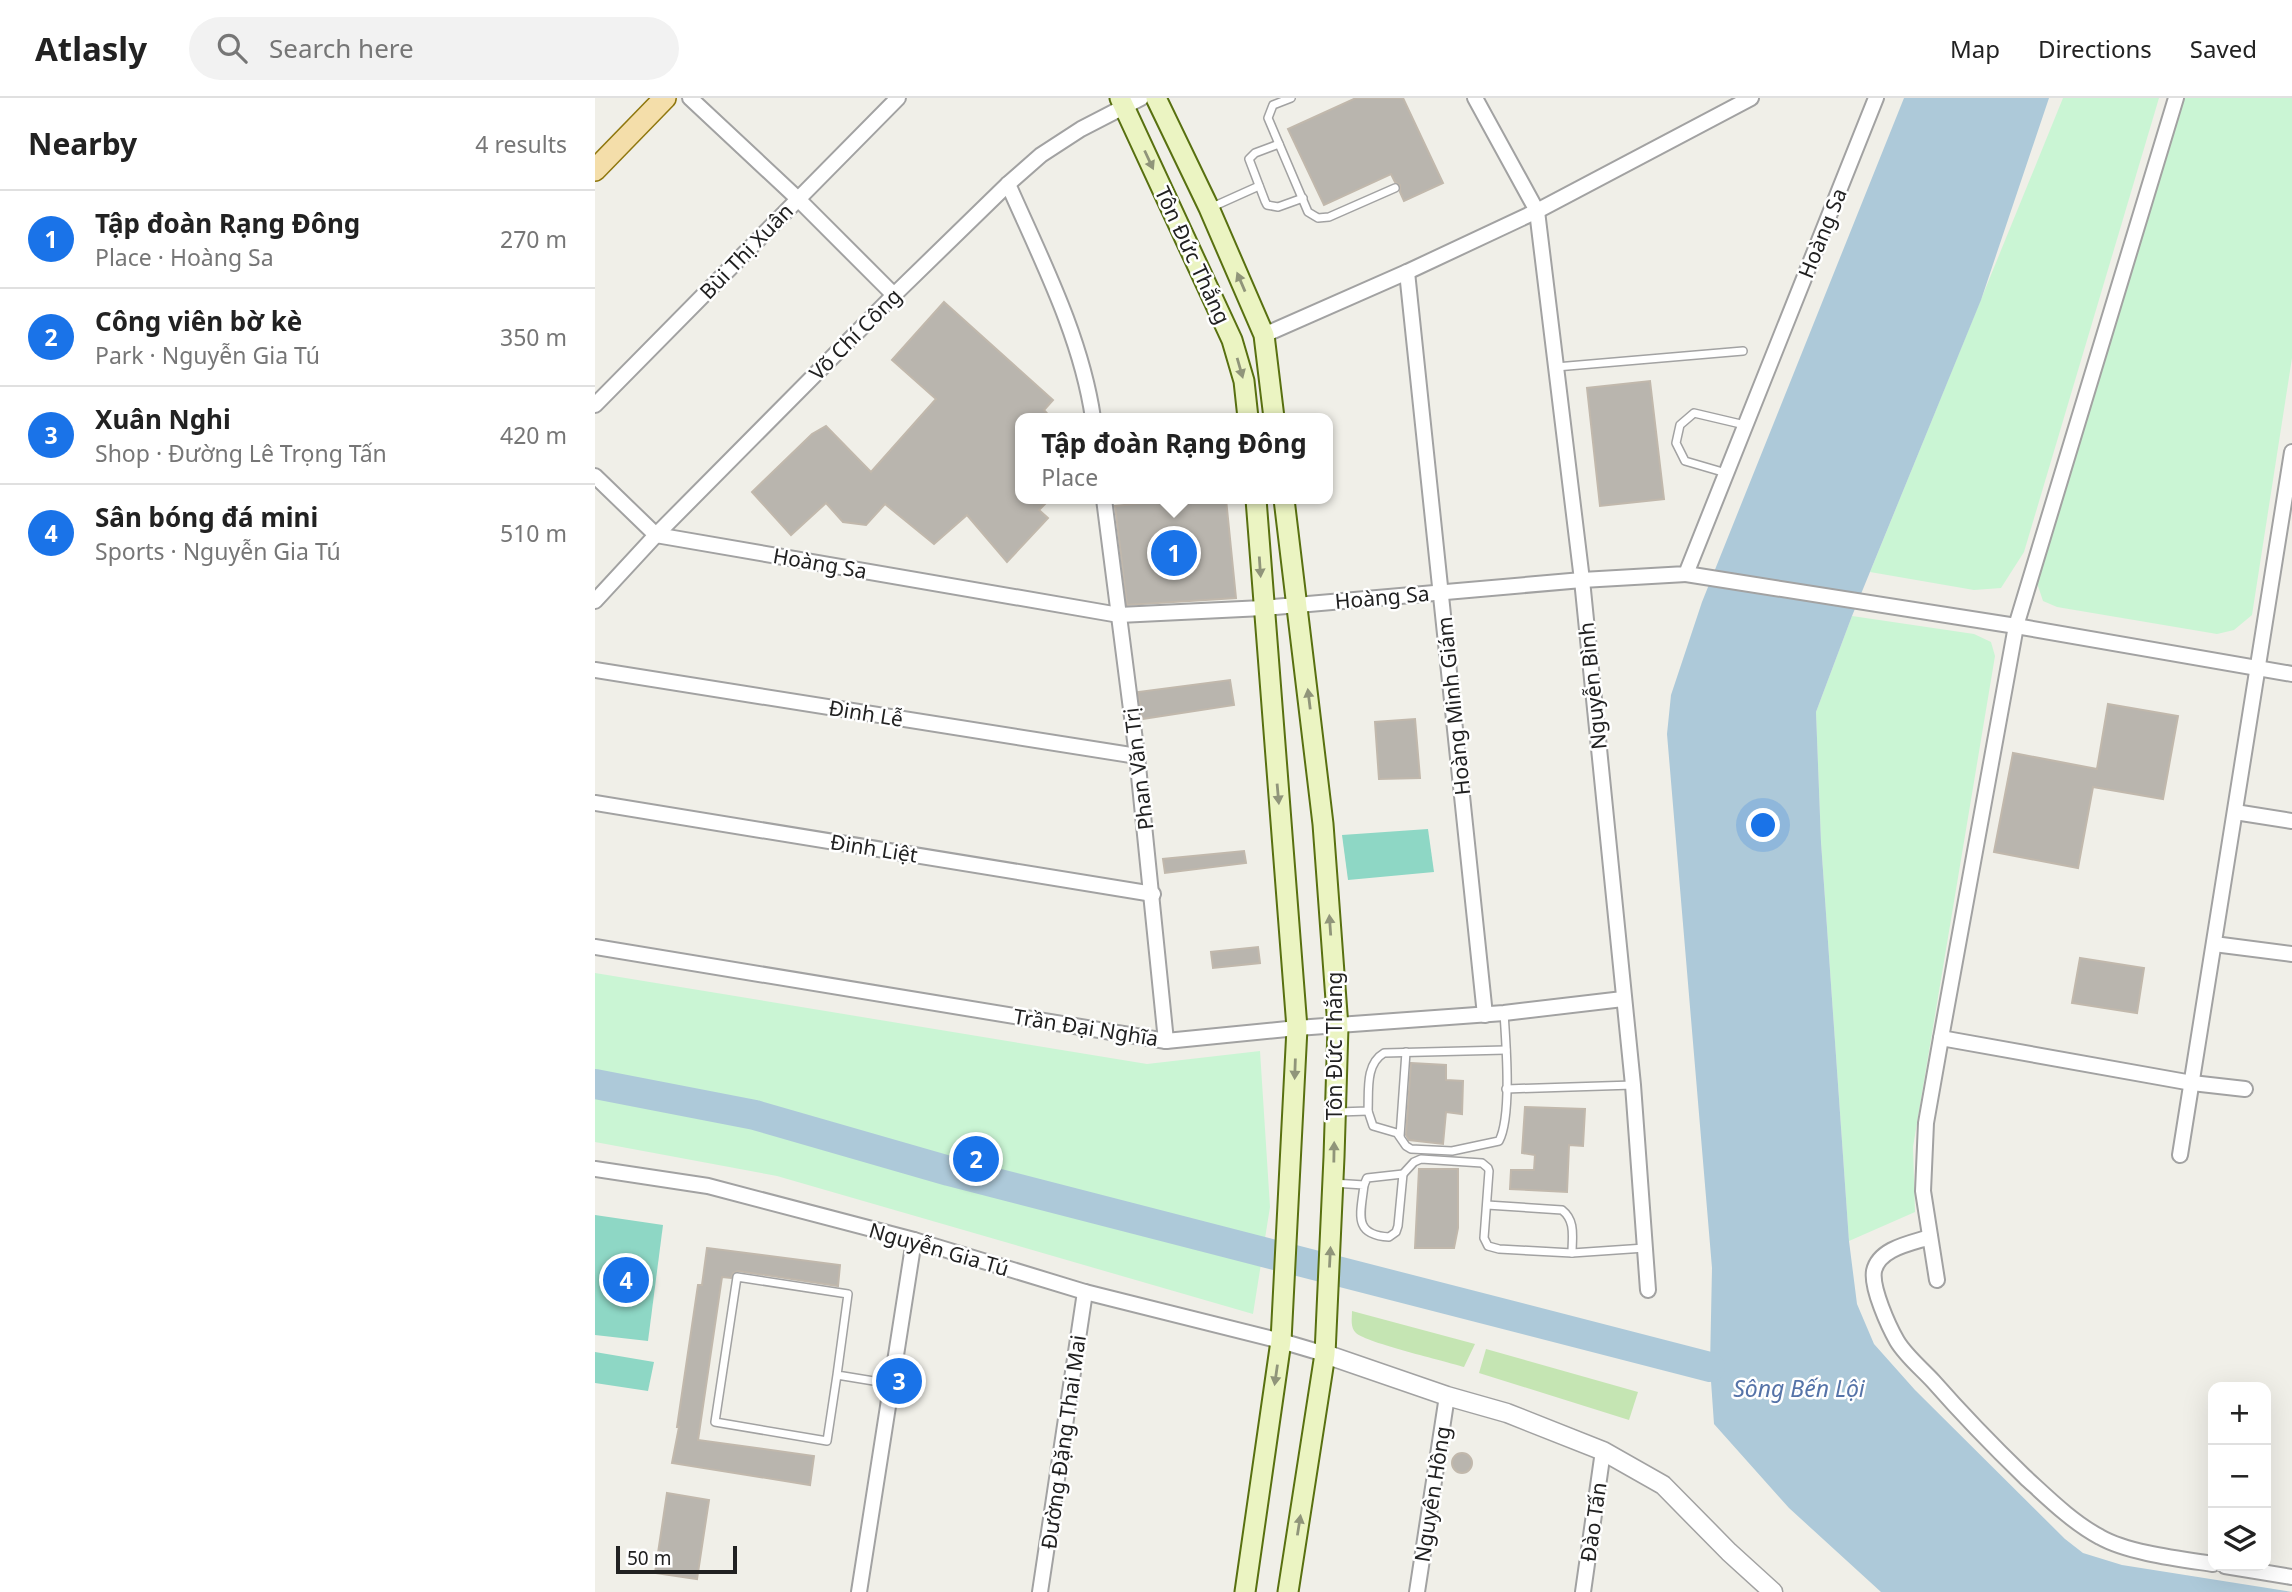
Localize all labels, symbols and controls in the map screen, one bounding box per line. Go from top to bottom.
search box [189,17,679,80]
text: Atlasly [35,26,147,71]
icon: search [213,29,251,67]
text: Search here [269,30,414,66]
text: Map [1950,32,2000,65]
text: Directions [2038,32,2152,65]
text: Saved [2190,32,2257,65]
text: Nearby [28,123,137,164]
text: 4 results [475,128,567,160]
one-way arrow [1143,150,1155,170]
street label: Tôn Đức Thắng [1149,182,1237,328]
street label: Hoàng Sa [1791,184,1853,282]
street label: Bùi Thị Xuân [693,197,799,305]
text: Tập đoàn Rạng Đông [95,205,360,241]
text: 1 [44,223,58,255]
text: 270 m [500,223,567,255]
text: Place · Hoàng Sa [95,241,274,273]
one-way arrow [1235,272,1247,292]
street label: Võ Chí Công [803,282,907,386]
text: Công viên bờ kè [95,303,302,339]
text: 2 [44,321,58,353]
text: 350 m [500,321,567,353]
text: Park · Nguyễn Gia Tú [95,339,320,371]
one-way arrow [1236,357,1246,378]
text: Xuân Nghi [95,401,231,437]
popup [1015,413,1333,504]
text: 3 [44,419,58,451]
text: 420 m [500,419,567,451]
text: Tập đoàn Rạng Đông [1041,425,1307,461]
text: Shop · Đường Lê Trọng Tấn [95,437,387,469]
text: Place [1041,461,1098,493]
text: Sân bóng đá mini [95,499,318,535]
text: 4 [44,517,58,549]
text: 510 m [500,517,567,549]
pin: 1 [1151,527,1197,579]
text: Sports · Nguyễn Gia Tú [95,535,341,567]
street label: Hoàng Sa [771,541,869,585]
one-way arrow [1255,556,1266,578]
street label: Hoàng Sa [1334,579,1430,615]
street label: Hoàng Minh Giám [1430,615,1476,797]
street label: Nguyễn Bình [1571,621,1613,751]
one-way arrow [1303,688,1314,710]
street label: Đinh Lễ [827,693,905,733]
street label: Phan Văn Trị [1117,706,1159,832]
one-way arrow [1273,783,1284,805]
your location [1746,808,1780,842]
street label: Đinh Liệt [828,827,920,869]
one-way arrow [1325,914,1336,936]
street label: Tôn Đức Thắng [1320,972,1348,1120]
street label: Trần Đại Nghĩa [1012,1002,1160,1052]
one-way arrow [1289,1059,1300,1081]
pin: 2 [953,1133,999,1185]
one-way arrow [1328,1141,1340,1163]
street label: Nguyễn Gia Tú [866,1216,1012,1282]
one-way arrow [1324,1245,1335,1267]
pin: 4 [603,1254,649,1306]
street label: Đường Đặng Thai Mai [1034,1333,1092,1551]
pin: 3 [876,1355,922,1407]
one-way arrow [1271,1364,1282,1386]
water label: Sông Bến Lội [1733,1372,1866,1404]
map controls [2208,1382,2271,1571]
button: + [2208,1382,2271,1445]
street label: Nguyên Hồng [1407,1424,1457,1564]
button: − [2208,1445,2271,1508]
street label: Đào Tấn [1574,1480,1612,1564]
button: layers [2208,1508,2271,1571]
one-way arrow [1294,1513,1305,1535]
scale bar [616,1543,737,1575]
text: 50 m [627,1545,671,1571]

